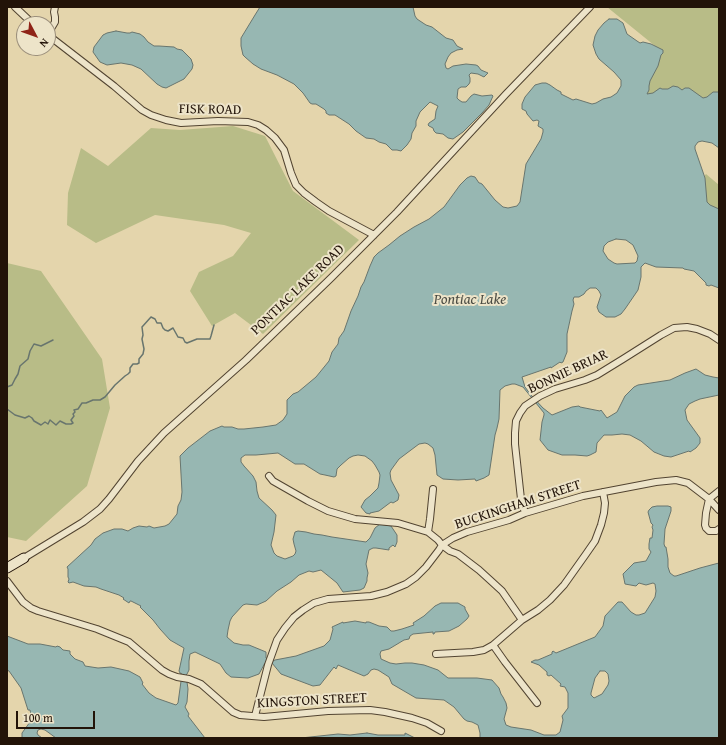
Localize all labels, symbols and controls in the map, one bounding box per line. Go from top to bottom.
north arrow [16,16,56,56]
text: N [36,35,53,51]
street label: FISK ROAD [179,101,241,119]
street label: PONTIAC LAKE ROAD [248,241,348,339]
water label: Pontiac Lake [434,291,506,309]
street label: BONNIE BRIAR [525,346,611,398]
street label: BUCKINGHAM STREET [453,477,583,533]
street label: KINGSTON STREET [257,690,367,712]
scale bar [18,703,97,729]
text: 100 m [23,709,53,726]

